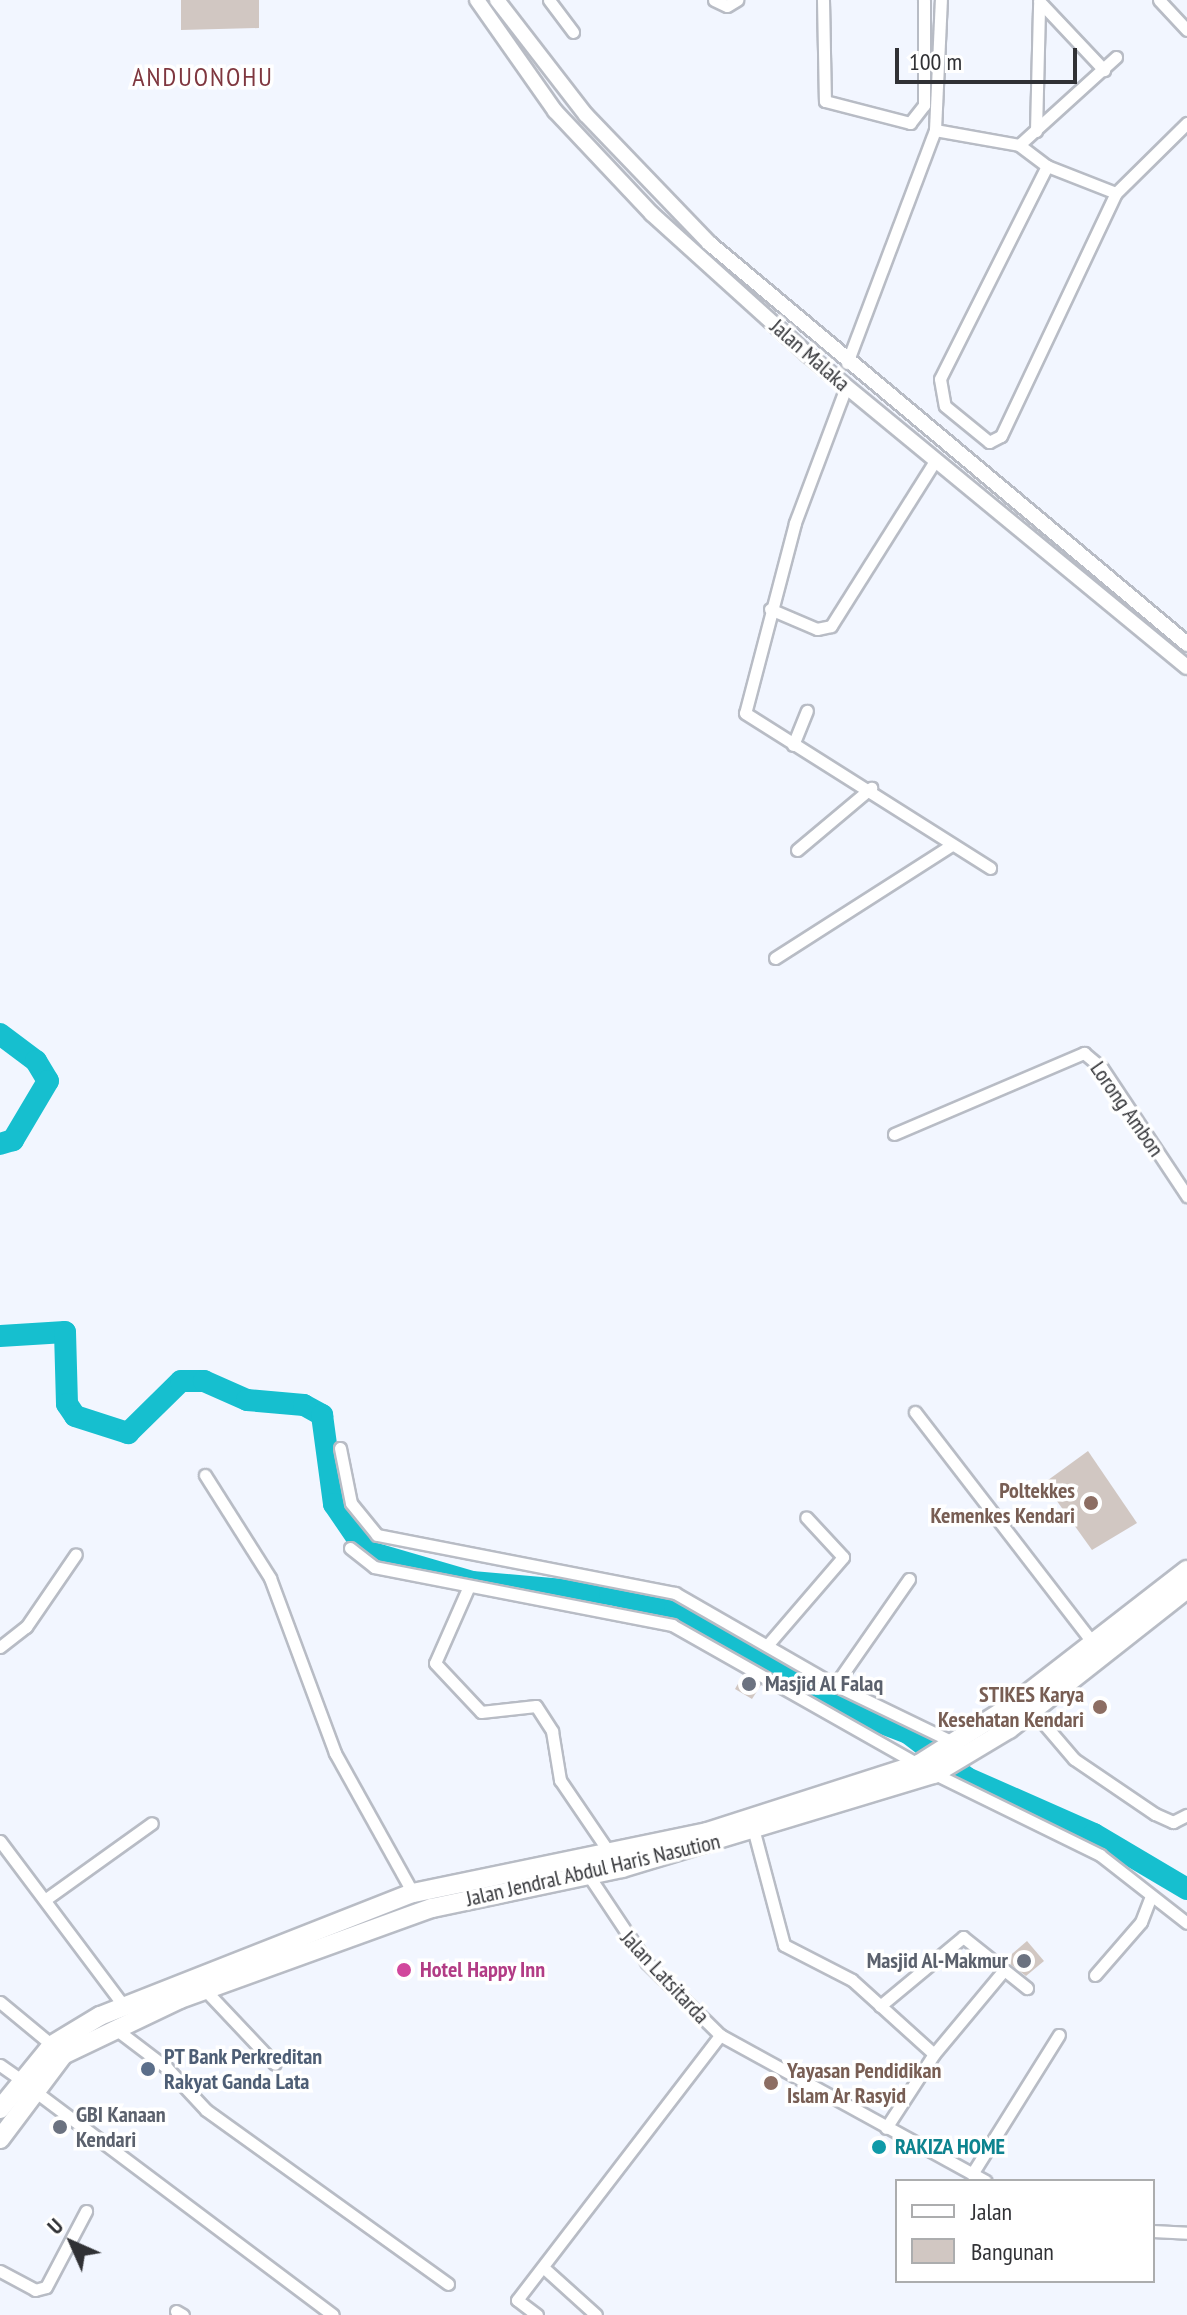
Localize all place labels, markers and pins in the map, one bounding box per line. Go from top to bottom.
place label: Poltekkes Kemenkes Kendari [931,1477,1075,1528]
marker: Poltekkes Kemenkes Kendari [1082,1494,1100,1512]
place label: Masjid Al Falaq [765,1671,884,1697]
marker: Masjid Al Falaq [740,1675,758,1693]
place label: STIKES Karya Kesehatan Kendari [938,1681,1084,1732]
marker: STIKES Karya Kesehatan Kendari [1091,1698,1109,1716]
place label: Masjid Al-Makmur [866,1948,1008,1974]
marker: Masjid Al-Makmur [1015,1952,1033,1970]
place label: Hotel Happy Inn [420,1957,546,1983]
marker: Hotel Happy Inn [395,1961,413,1979]
place label: PT Bank Perkreditan Rakyat Ganda Lata [164,2043,323,2094]
place label: Yayasan Pendidikan Islam Ar Rasyid [787,2057,941,2108]
marker: PT Bank Perkreditan Rakyat Ganda Lata [139,2060,157,2078]
marker: Yayasan Pendidikan Islam Ar Rasyid [762,2074,780,2092]
place label: GBI Kanaan Kendari [76,2101,166,2152]
marker: GBI Kanaan Kendari [51,2118,69,2136]
place label: RAKIZA HOME [895,2134,1006,2160]
marker: RAKIZA HOME [870,2138,888,2156]

